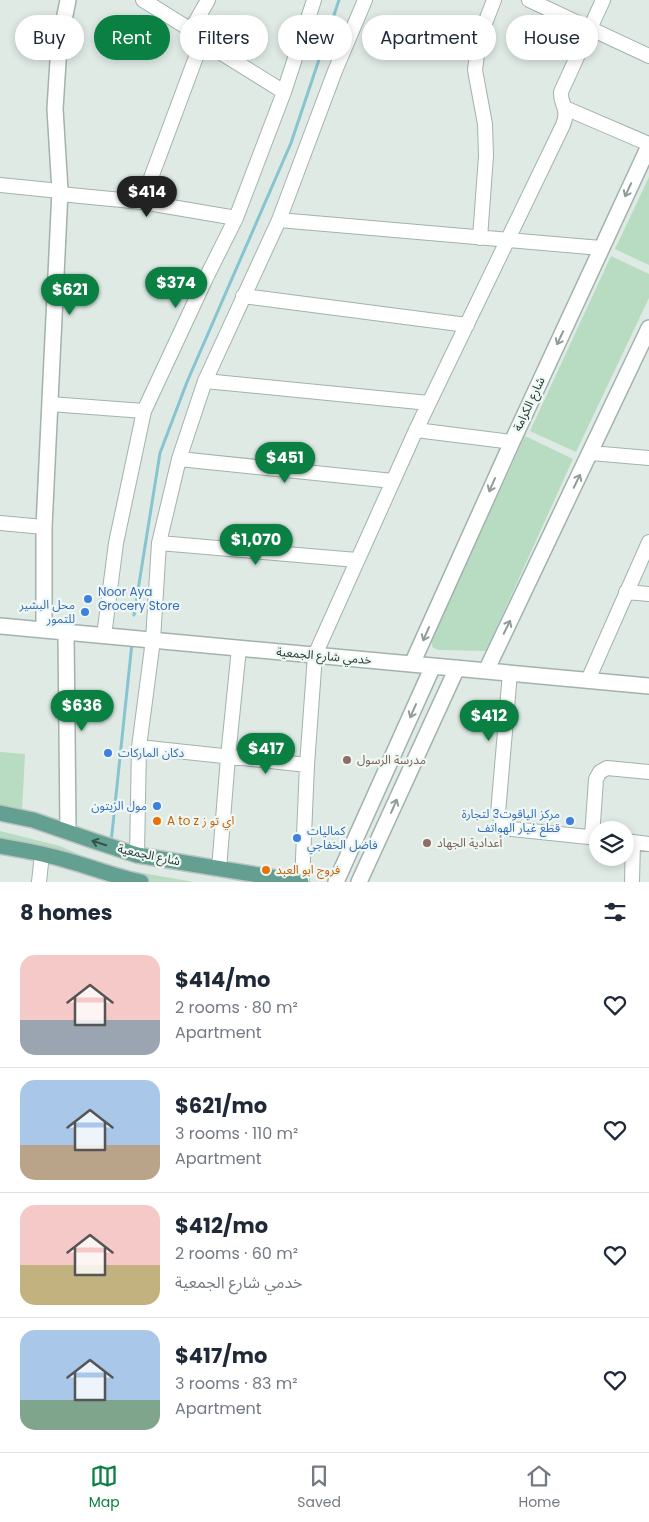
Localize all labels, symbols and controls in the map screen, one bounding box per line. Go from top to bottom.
chip: Buy [15,15,84,60]
chip: Rent [94,15,170,60]
chip: Filters [180,15,268,60]
chip: New [278,15,352,60]
chip: Apartment [362,15,496,60]
chip: House [506,15,598,60]
pin: $414 [117,176,177,218]
text: $414 [128,180,166,203]
one-way arrow [623,182,632,197]
pin: $374 [146,266,206,309]
text: $374 [156,271,196,294]
pin: $621 [40,274,100,316]
text: $621 [52,278,88,301]
one-way arrow [554,330,564,345]
street label: شارع الكرامة [509,374,549,434]
pin: $451 [255,442,315,484]
text: $451 [266,446,304,469]
one-way arrow [573,473,583,488]
one-way arrow [487,477,497,492]
pin: $1,070 [215,524,297,566]
text: $1,070 [231,528,281,551]
place label: Noor Aya Grocery Store [98,583,180,614]
marker: Noor Aya Grocery Store [82,593,94,605]
place label: محل البشير للتمور [19,596,75,627]
marker: محل البشير للتمور [79,606,91,618]
one-way arrow [503,620,512,635]
one-way arrow [421,626,430,641]
street label: خدمي شارع الجمعية [276,643,372,670]
pin: $636 [52,690,112,732]
text: $636 [62,694,102,717]
pin: $412 [459,700,519,742]
one-way arrow [408,703,418,718]
text: $412 [471,704,507,727]
pin: $417 [236,732,296,775]
text: $417 [248,737,284,760]
place label: دكان الماركات [118,744,185,761]
marker: دكان الماركات [102,747,114,759]
place label: مدرسة الرسول [357,751,426,768]
marker: مدرسة الرسول [341,754,353,766]
place label: مول الزيتون [91,797,147,814]
one-way arrow [390,799,400,814]
marker: مول الزيتون [151,800,163,812]
place label: مركز الياقوت3 لتجارة قطع غيار الهواتف [462,805,560,837]
place label: A to z اي تو ز [167,812,234,831]
marker: A to z اي تو ز [151,815,163,827]
marker: مركز الياقوت3 لتجارة قطع غيار الهواتف [564,815,576,827]
map controls [589,821,634,866]
button: layers [589,821,634,866]
place label: كماليات فاضل الخفاجي [307,822,378,855]
marker: كماليات فاضل الخفاجي [291,832,303,844]
place label: أعدادية الجهاد [437,834,503,851]
marker: أعدادية الجهاد [421,837,433,849]
one-way arrow [91,838,107,847]
street label: شارع الجمعية [116,840,182,870]
place label: فروج ابو العبد [276,861,340,879]
marker: فروج ابو العبد [260,864,272,876]
text: 8 homes [20,898,112,927]
icon: filters [601,898,629,926]
text: $414/mo [175,965,270,994]
icon: home [60,975,120,1035]
icon: heart [601,991,629,1019]
text: 2 rooms · 80 m² [175,996,298,1019]
text: Apartment [175,1021,262,1044]
text: $621/mo [175,1091,267,1120]
icon: home [60,1100,120,1160]
icon: heart [601,1116,629,1144]
text: 3 rooms · 110 m² [175,1122,298,1145]
text: Apartment [175,1147,262,1170]
text: $412/mo [175,1211,268,1240]
icon: home [60,1225,120,1285]
icon: heart [601,1241,629,1269]
text: 2 rooms · 60 m² [175,1242,298,1265]
text: خدمي شارع الجمعية [175,1271,302,1294]
text: $417/mo [175,1341,267,1370]
icon: home [60,1350,120,1410]
icon: heart [601,1366,629,1394]
text: 3 rooms · 83 m² [175,1372,297,1395]
text: Apartment [175,1397,262,1420]
tab: Map [89,1462,120,1513]
tab: Saved [297,1462,341,1513]
tab: Home [518,1462,560,1513]

